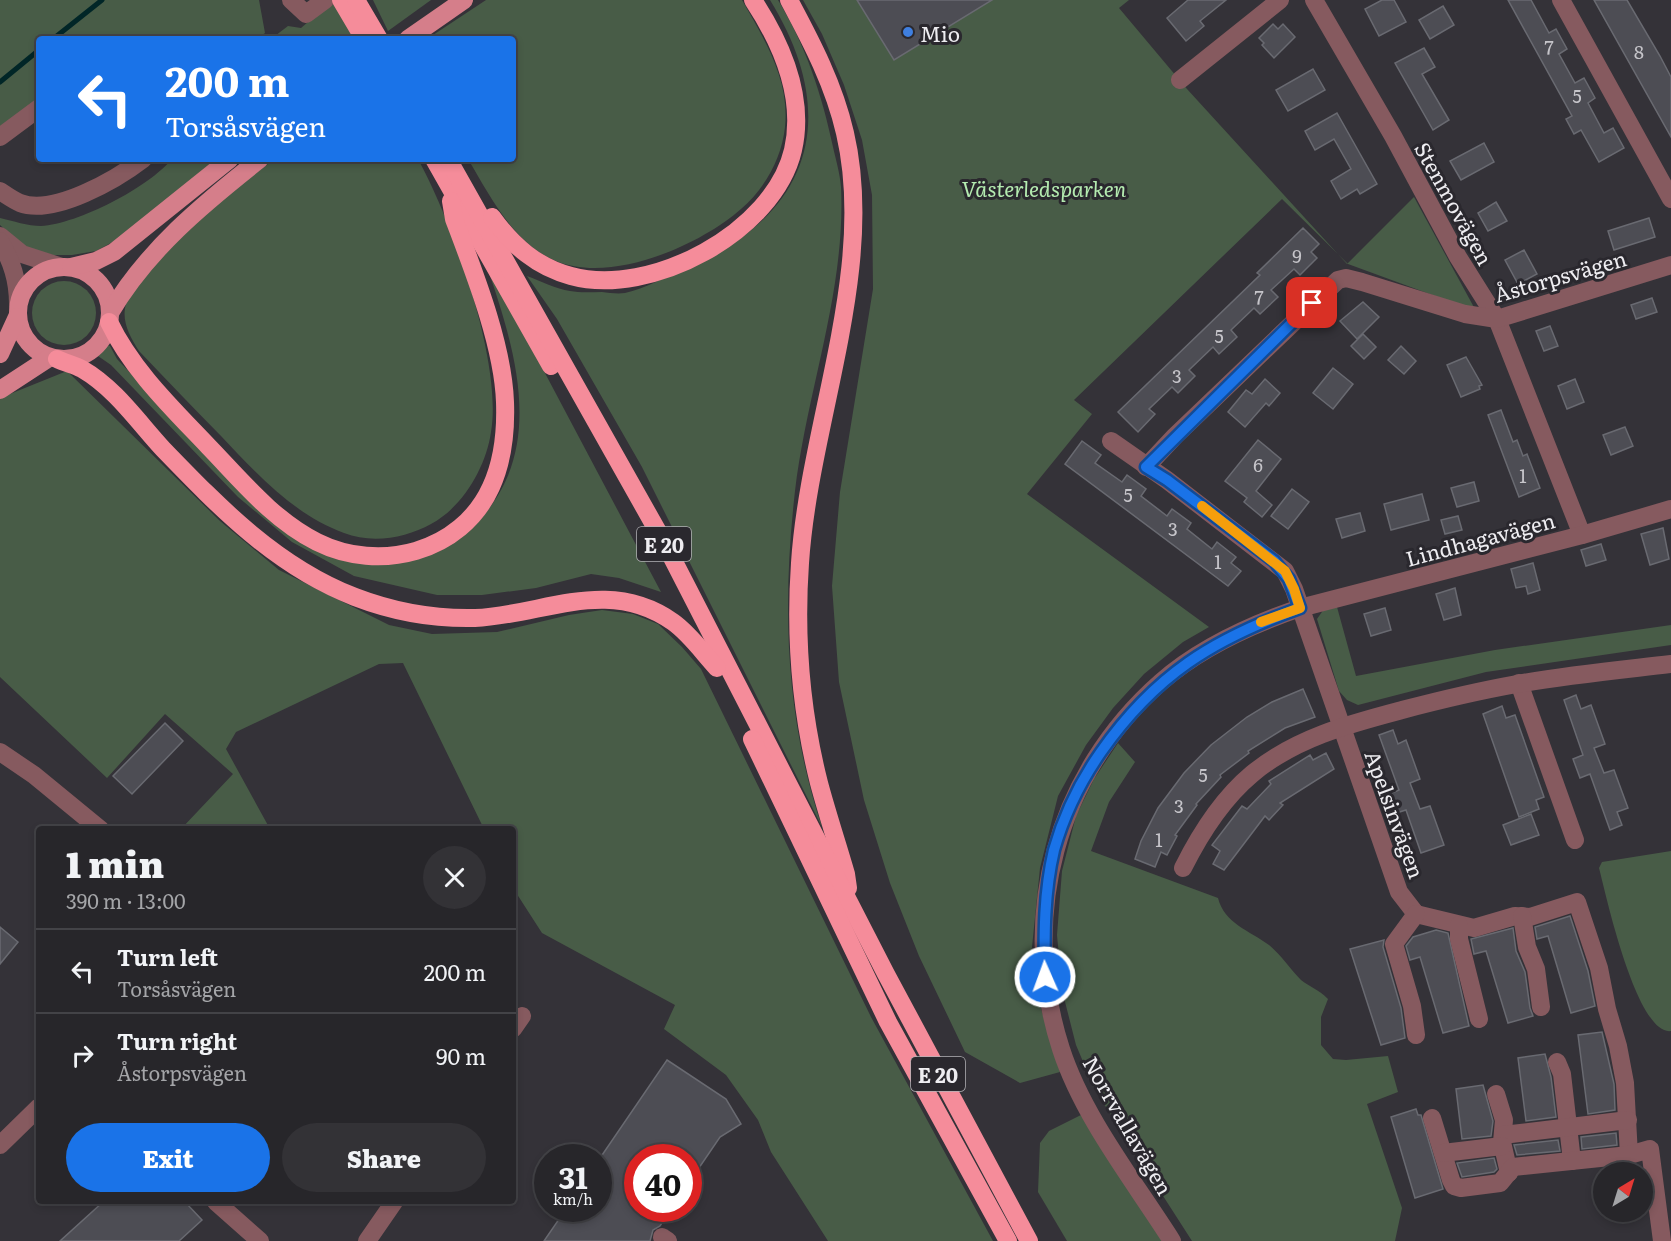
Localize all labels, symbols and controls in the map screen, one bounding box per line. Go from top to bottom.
place label: Mio [920,17,960,48]
marker: Mio [901,25,915,39]
house number: 7 [1544,33,1554,60]
house number: 8 [1634,38,1644,65]
text: 200 m [165,48,290,110]
icon: left [66,60,144,138]
house number: 5 [1572,82,1582,109]
text: Torsåsvägen [165,105,326,145]
street label: Stenmovägen [1408,136,1502,270]
park label: Västerledsparken [962,172,1127,203]
street label: Åstorpsvägen [1490,241,1630,309]
house number: 9 [1292,242,1302,269]
pin [1286,277,1337,328]
house number: 7 [1254,283,1264,310]
icon: arrive [1295,286,1328,319]
house number: 5 [1214,322,1224,349]
house number: 3 [1172,362,1182,389]
house number: 6 [1253,451,1263,478]
house number: 1 [1519,462,1527,489]
house number: 5 [1123,481,1133,508]
street label: Lindhagavägen [1402,503,1558,573]
house number: 3 [1168,515,1178,542]
road number: E 20 [637,527,691,561]
house number: 1 [1214,548,1222,575]
street label: Apelsinvägen [1358,746,1434,883]
house number: 5 [1198,761,1208,788]
house number: 3 [1174,792,1184,819]
house number: 1 [1155,826,1163,853]
text: 1 min [66,836,164,889]
button: close [423,846,486,909]
text: 390 m · 13:00 [66,885,186,915]
text: Turn left [117,940,218,973]
position arrow [1013,945,1077,1009]
icon: left [66,955,99,988]
text: 200 m [424,955,486,988]
text: Torsåsvägen [117,973,236,1003]
text: Turn right [117,1024,237,1057]
icon: right [66,1039,99,1072]
text: 90 m [436,1039,486,1072]
street label: Norrvallavägen [1077,1050,1181,1200]
text: Åstorpsvägen [117,1057,247,1087]
road number: E 20 [911,1057,965,1091]
button: Exit [66,1123,270,1192]
button: Share [282,1123,486,1192]
speed limit sign: 40 [624,1144,702,1222]
text: 31 [558,1154,588,1198]
north arrow [1593,1162,1653,1222]
map controls [1593,1162,1653,1222]
text: km/h [553,1187,593,1210]

